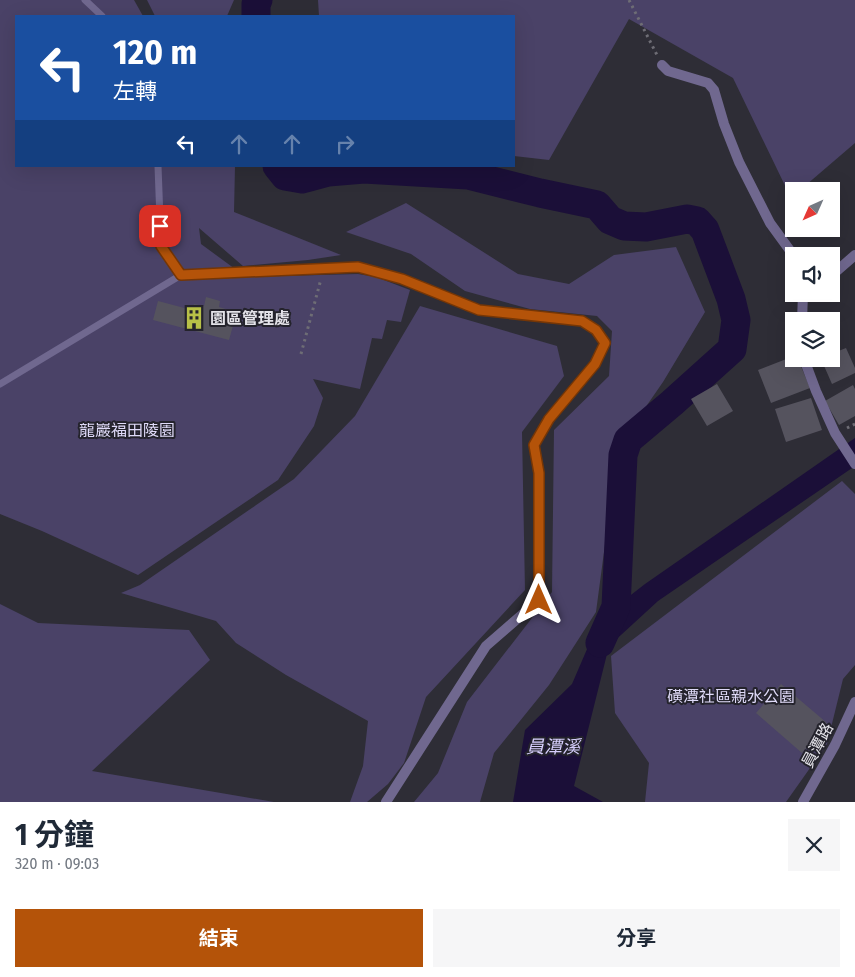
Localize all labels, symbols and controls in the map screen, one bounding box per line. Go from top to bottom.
text: 120 m [113,31,197,73]
icon: left [30,35,95,100]
text: 左轉 [113,78,157,105]
icon: left [172,130,200,158]
icon: ahead [225,130,253,158]
icon: ahead [278,130,306,158]
icon: right [331,130,359,158]
north arrow [785,182,840,238]
map controls [785,182,840,367]
pin [139,205,181,247]
icon: arrive [146,212,174,240]
button: sound [785,247,840,302]
building icon: 園區管理處 [181,305,207,331]
place label: 園區管理處 [210,309,290,328]
button: layers [785,312,840,367]
park label: 龍巖福田陵園 [79,421,175,440]
position arrow [512,573,564,625]
park label: 磺潭社區親水公園 [667,687,795,706]
street label: 員潭路 [798,720,837,771]
water label: 員潭溪 [526,736,583,758]
text: 1 分鐘 [15,817,94,853]
button: close [788,819,840,871]
text: 320 m · 09:03 [15,854,99,873]
button: 結束 [15,909,423,967]
button: 分享 [433,909,840,967]

